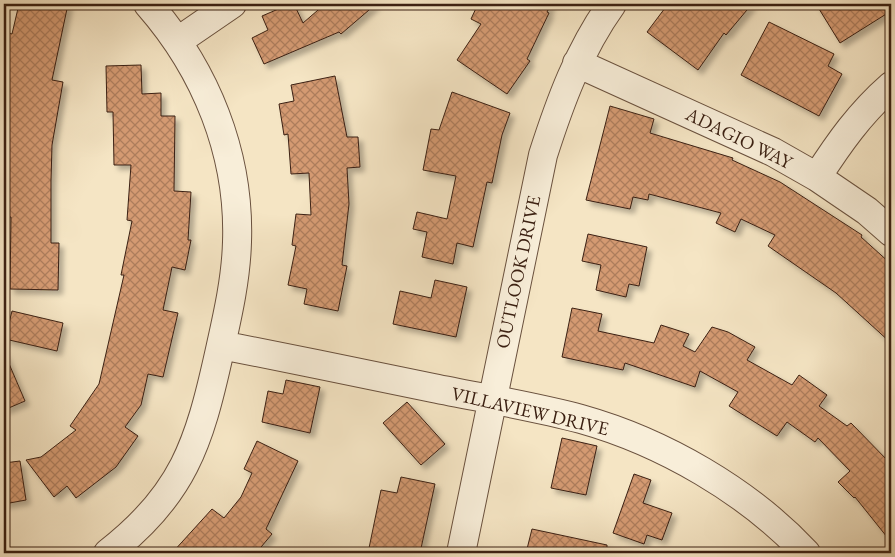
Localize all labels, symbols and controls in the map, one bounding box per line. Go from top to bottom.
street label: ADAGIO WAY [681,101,797,175]
street label: OUTLOOK DRIVE [490,193,546,351]
street label: VILLAVIEW DRIVE [449,381,611,441]

